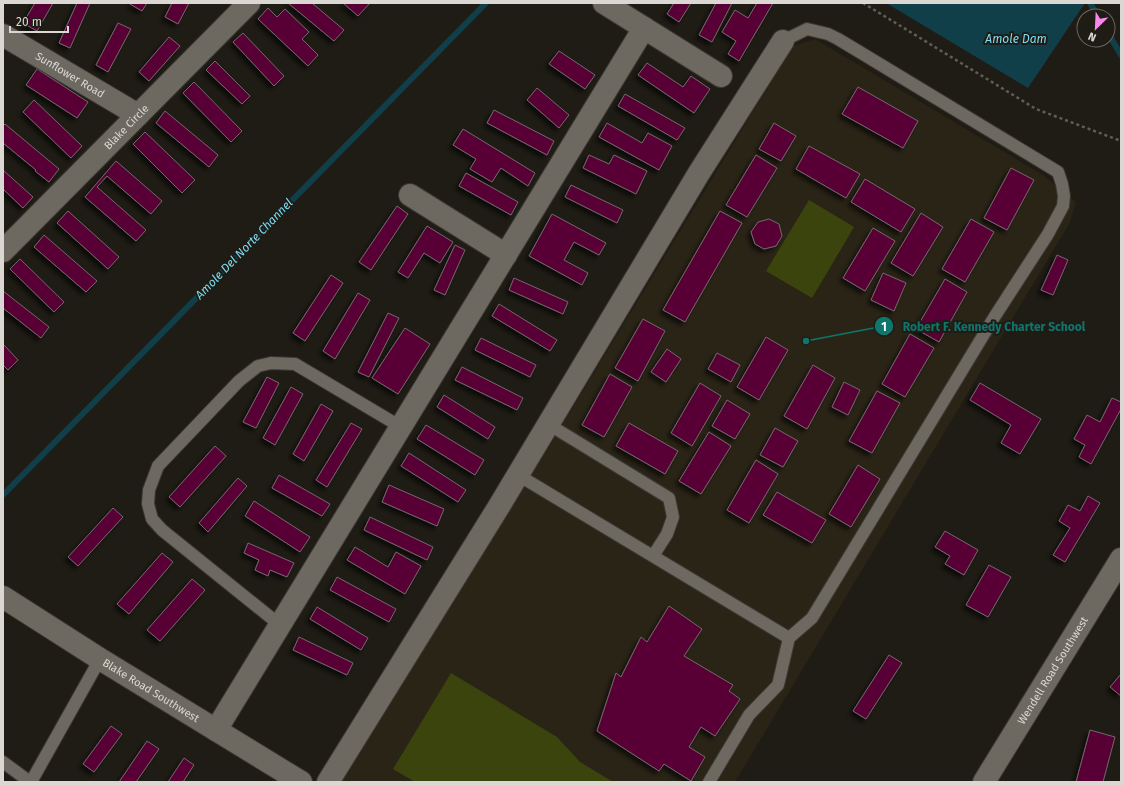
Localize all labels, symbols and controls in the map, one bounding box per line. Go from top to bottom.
scale bar [10,8,68,34]
north arrow [1076,8,1116,48]
text: 20 m [16,15,42,29]
text: N [1086,29,1098,44]
water label: Amole Dam [984,32,1047,46]
street label: Sunflower Road [33,50,107,101]
street label: Blake Circle [102,102,152,152]
water label: Amole Del Norte Channel [192,196,296,303]
callout: Robert F. Kennedy Charter School [874,314,1093,338]
text: 1 [881,320,887,334]
text: Robert F. Kennedy Charter School [903,320,1086,334]
street label: Wendell Road Southwest [1015,614,1091,727]
street label: Blake Road Southwest [100,656,202,725]

